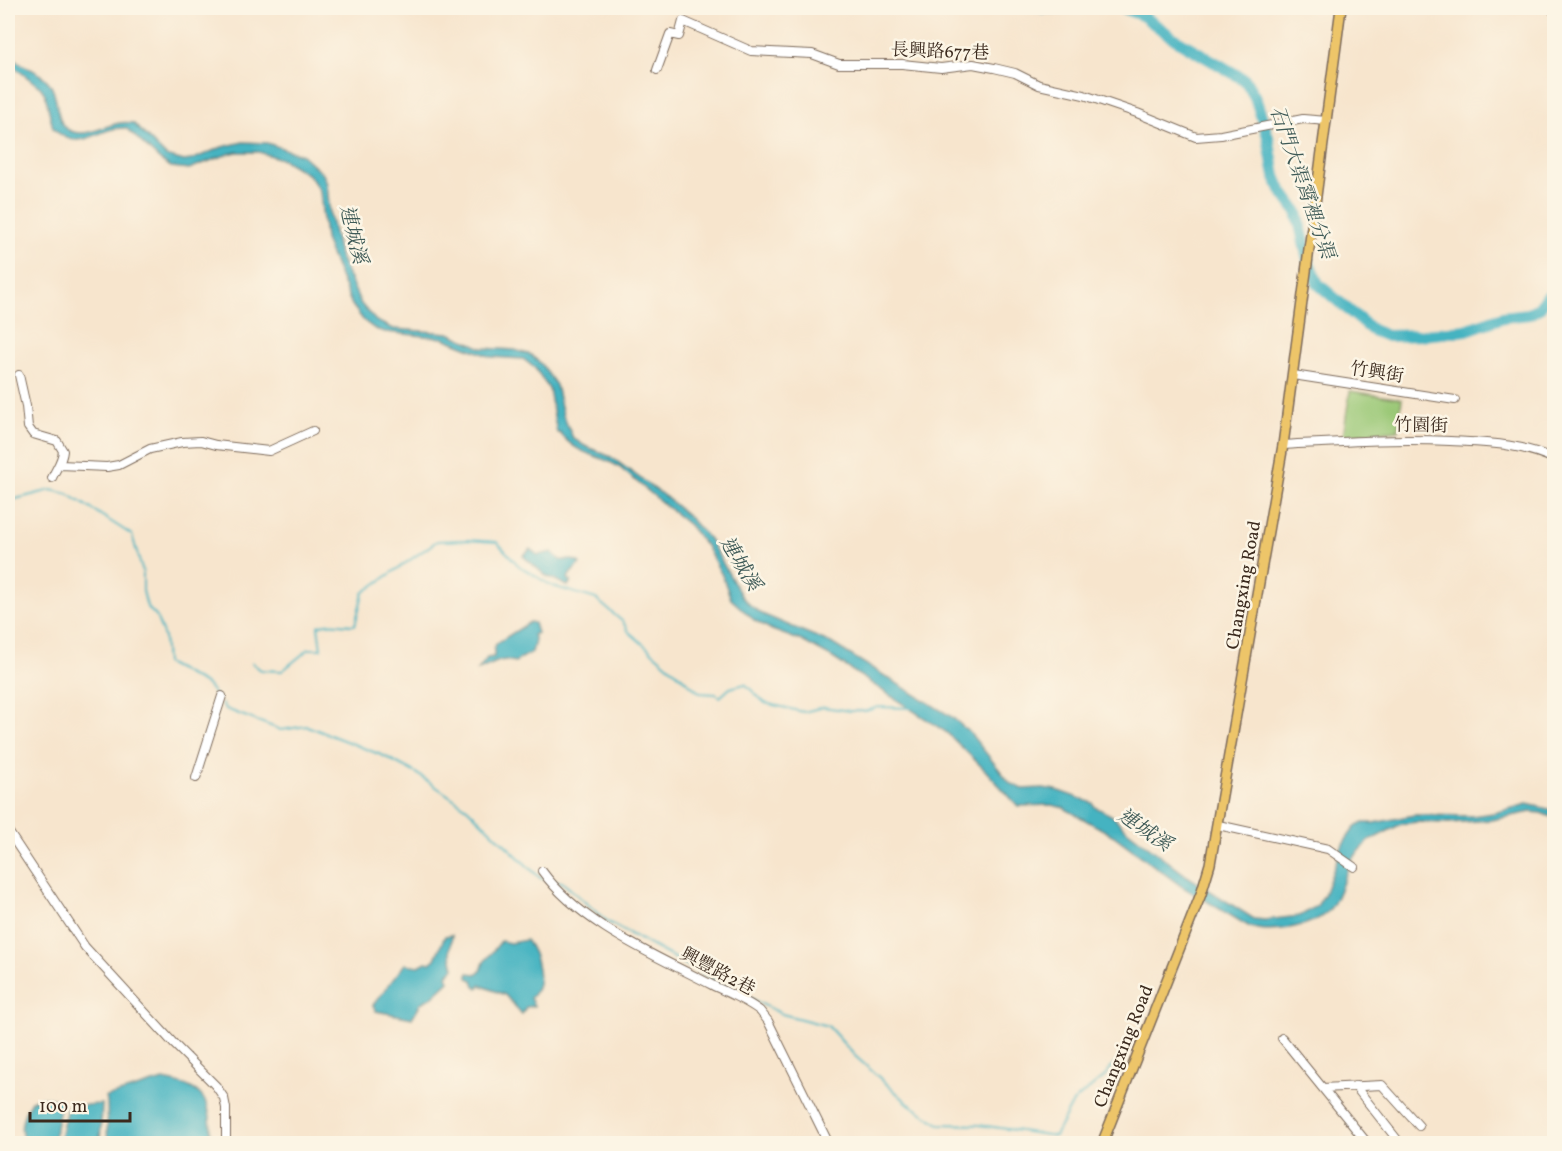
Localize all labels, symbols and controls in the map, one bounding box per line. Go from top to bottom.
street label: 長興路677巷 [890,38,990,67]
water label: 石門大渠霄裡分渠 [1262,102,1341,266]
water label: 連城溪 [331,202,373,269]
street label: 竹興街 [1348,357,1405,390]
street label: 竹園街 [1394,414,1448,439]
street label: Changxing Road [1221,519,1268,652]
water label: 連城溪 [712,531,768,599]
water label: 連城溪 [1111,802,1178,860]
street label: 興豐路2巷 [675,942,759,1003]
street label: Changxing Road [1088,981,1160,1112]
scale bar [30,1085,130,1123]
text: 100 m [39,1095,88,1120]

